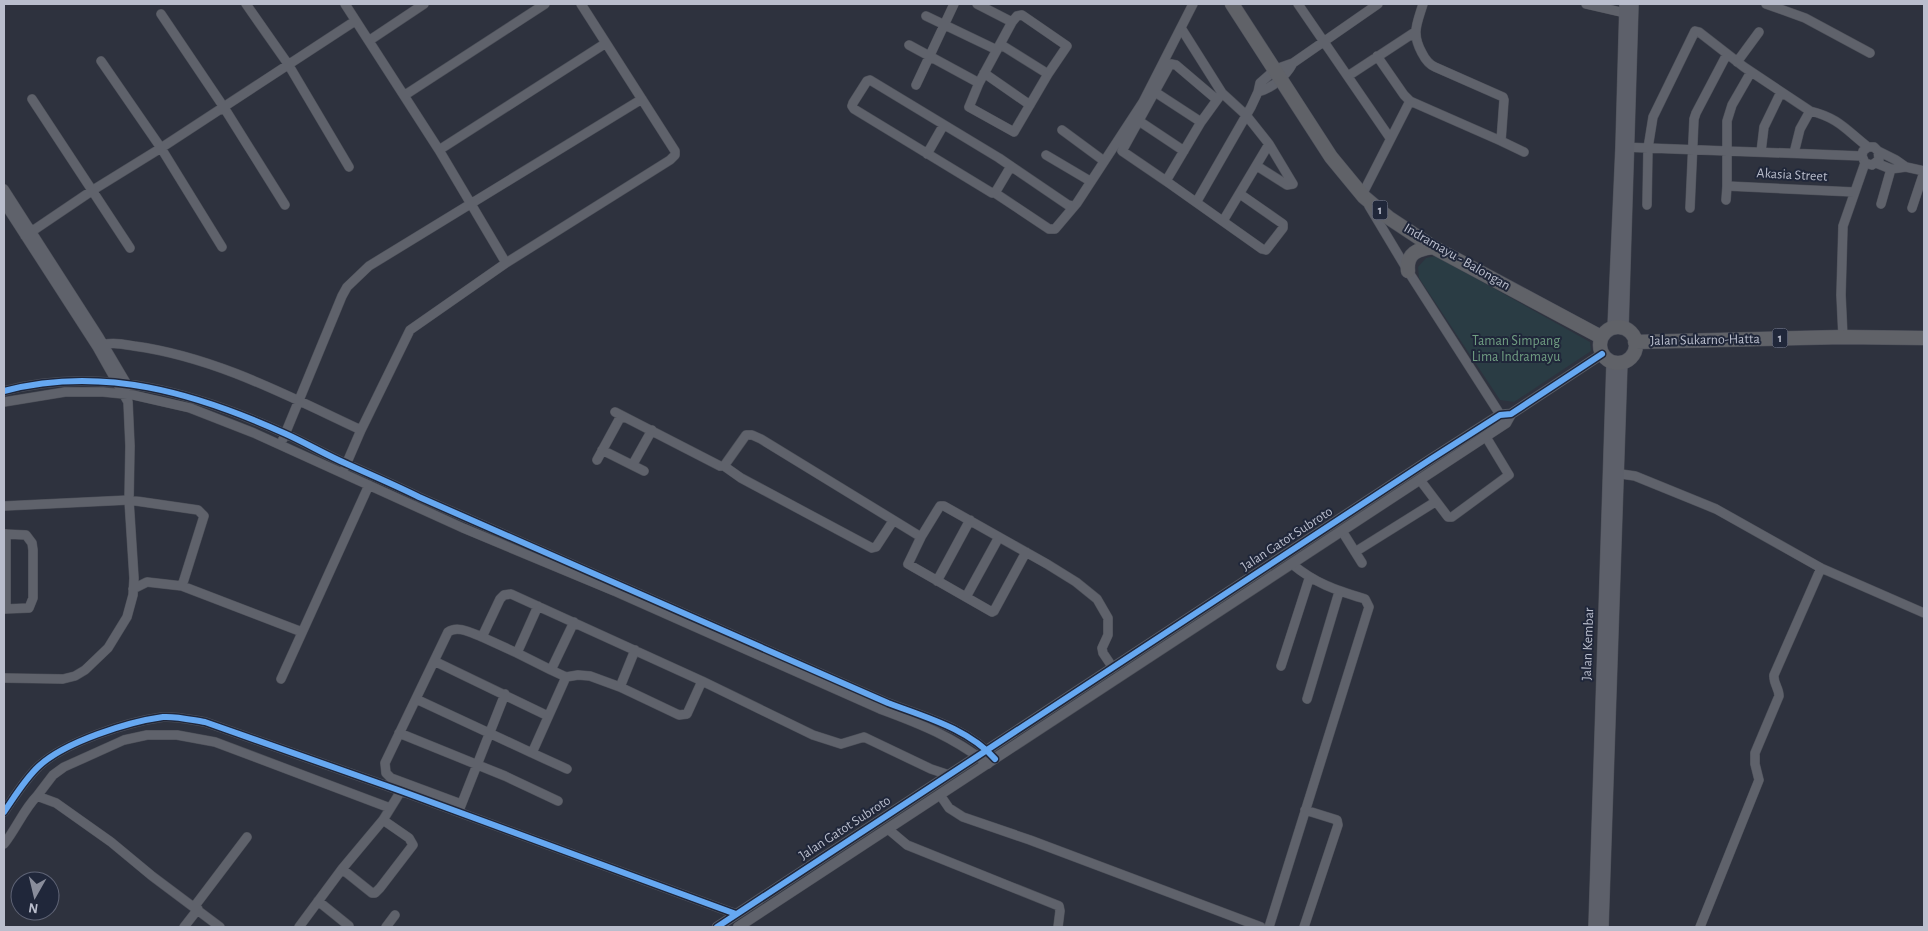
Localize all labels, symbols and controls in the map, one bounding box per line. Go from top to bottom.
street label: Akasia Street [1756,166,1828,184]
road number: 1 [1372,200,1388,220]
street label: Indramayu - Balongan [1402,221,1512,293]
road number: 1 [1772,328,1788,348]
street label: Jalan Sukarno-Hatta [1650,332,1760,348]
park label: Taman Simpang Lima Indramayu [1472,334,1560,364]
street label: Jalan Gatot Subroto [1239,504,1335,574]
street label: Jalan Kembar [1580,607,1596,681]
street label: Jalan Gatot Subroto [797,793,893,863]
north arrow [10,871,60,921]
text: N [28,900,39,915]

